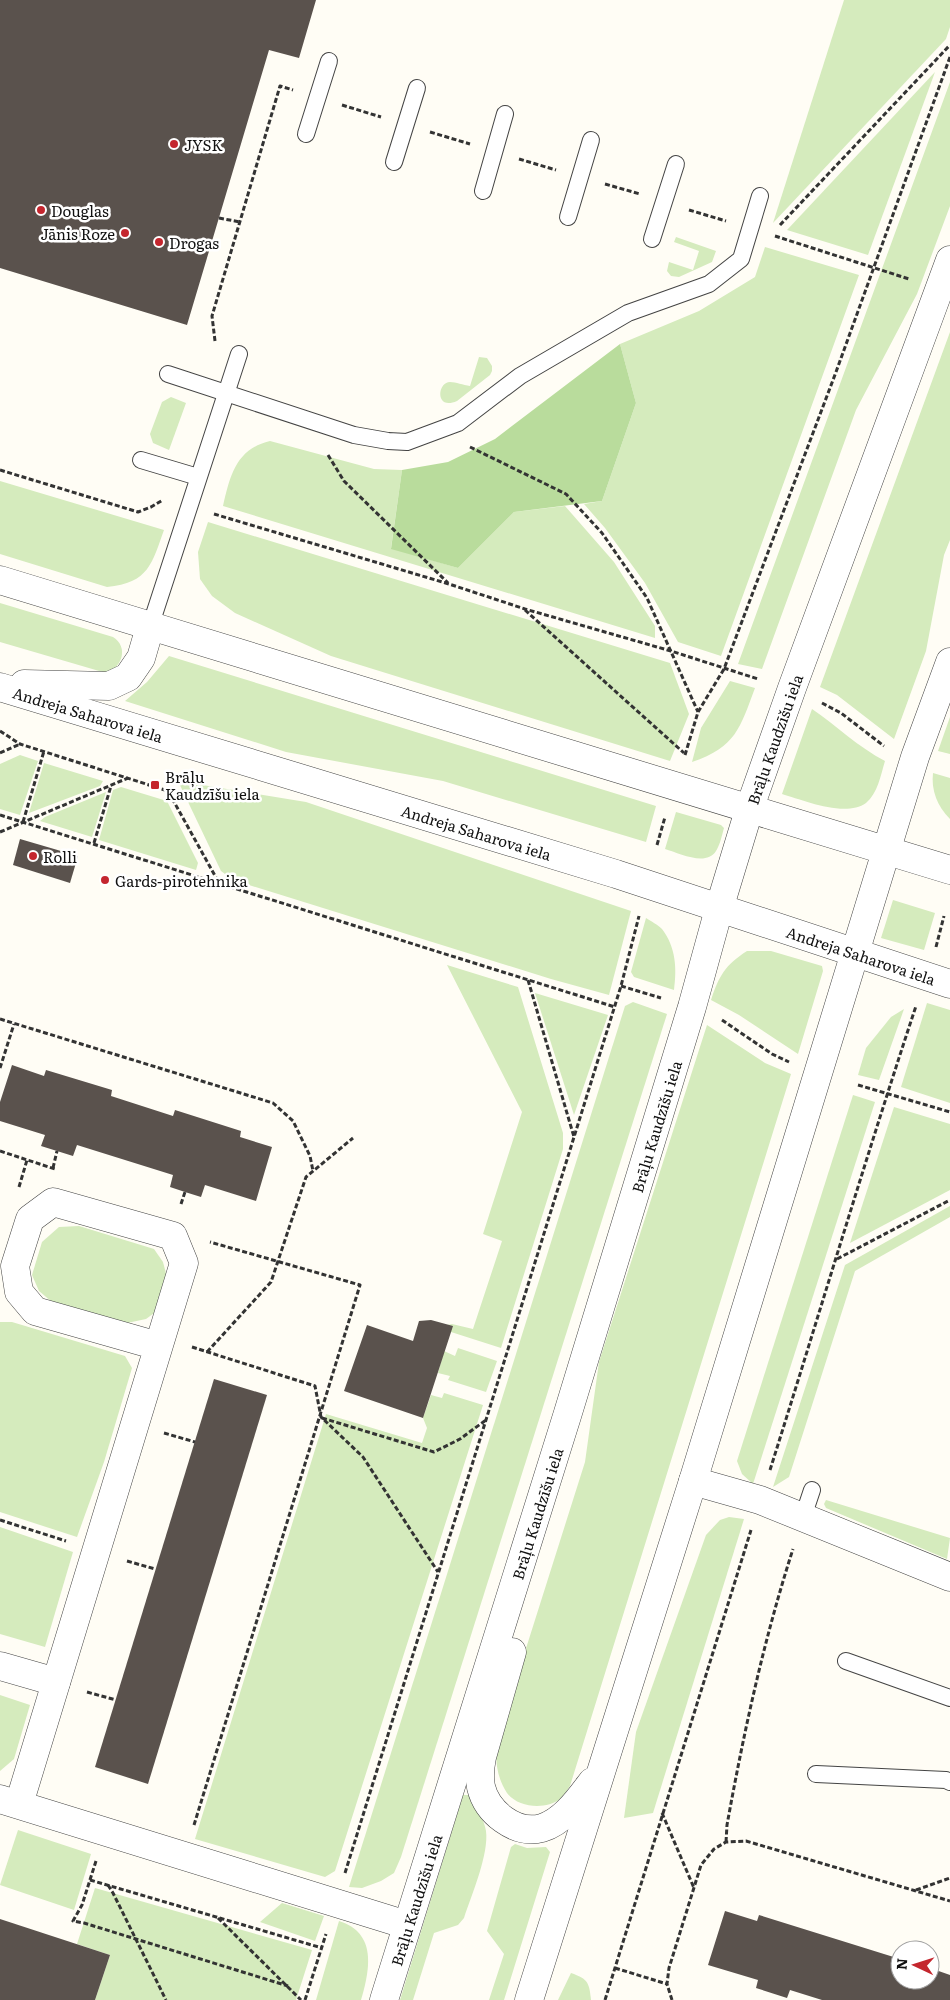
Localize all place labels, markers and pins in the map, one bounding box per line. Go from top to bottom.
place label: JYSK [184,133,223,156]
marker: JYSK [168,138,180,150]
place label: Douglas [51,199,109,222]
marker: Douglas [35,204,47,216]
place label: Jānis Roze [40,222,115,245]
marker: Jānis Roze [119,227,131,239]
place label: Drogas [169,231,219,254]
marker: Drogas [153,236,165,248]
place label: Brāļu Kaudzīšu iela [165,765,261,805]
marker: Brāļu Kaudzīšu iela [149,779,161,791]
place label: Rolli [43,845,77,868]
marker: Rolli [27,850,39,862]
place label: Gards-pirotehnika [115,869,249,892]
marker: Gards-pirotehnika [99,874,111,886]

